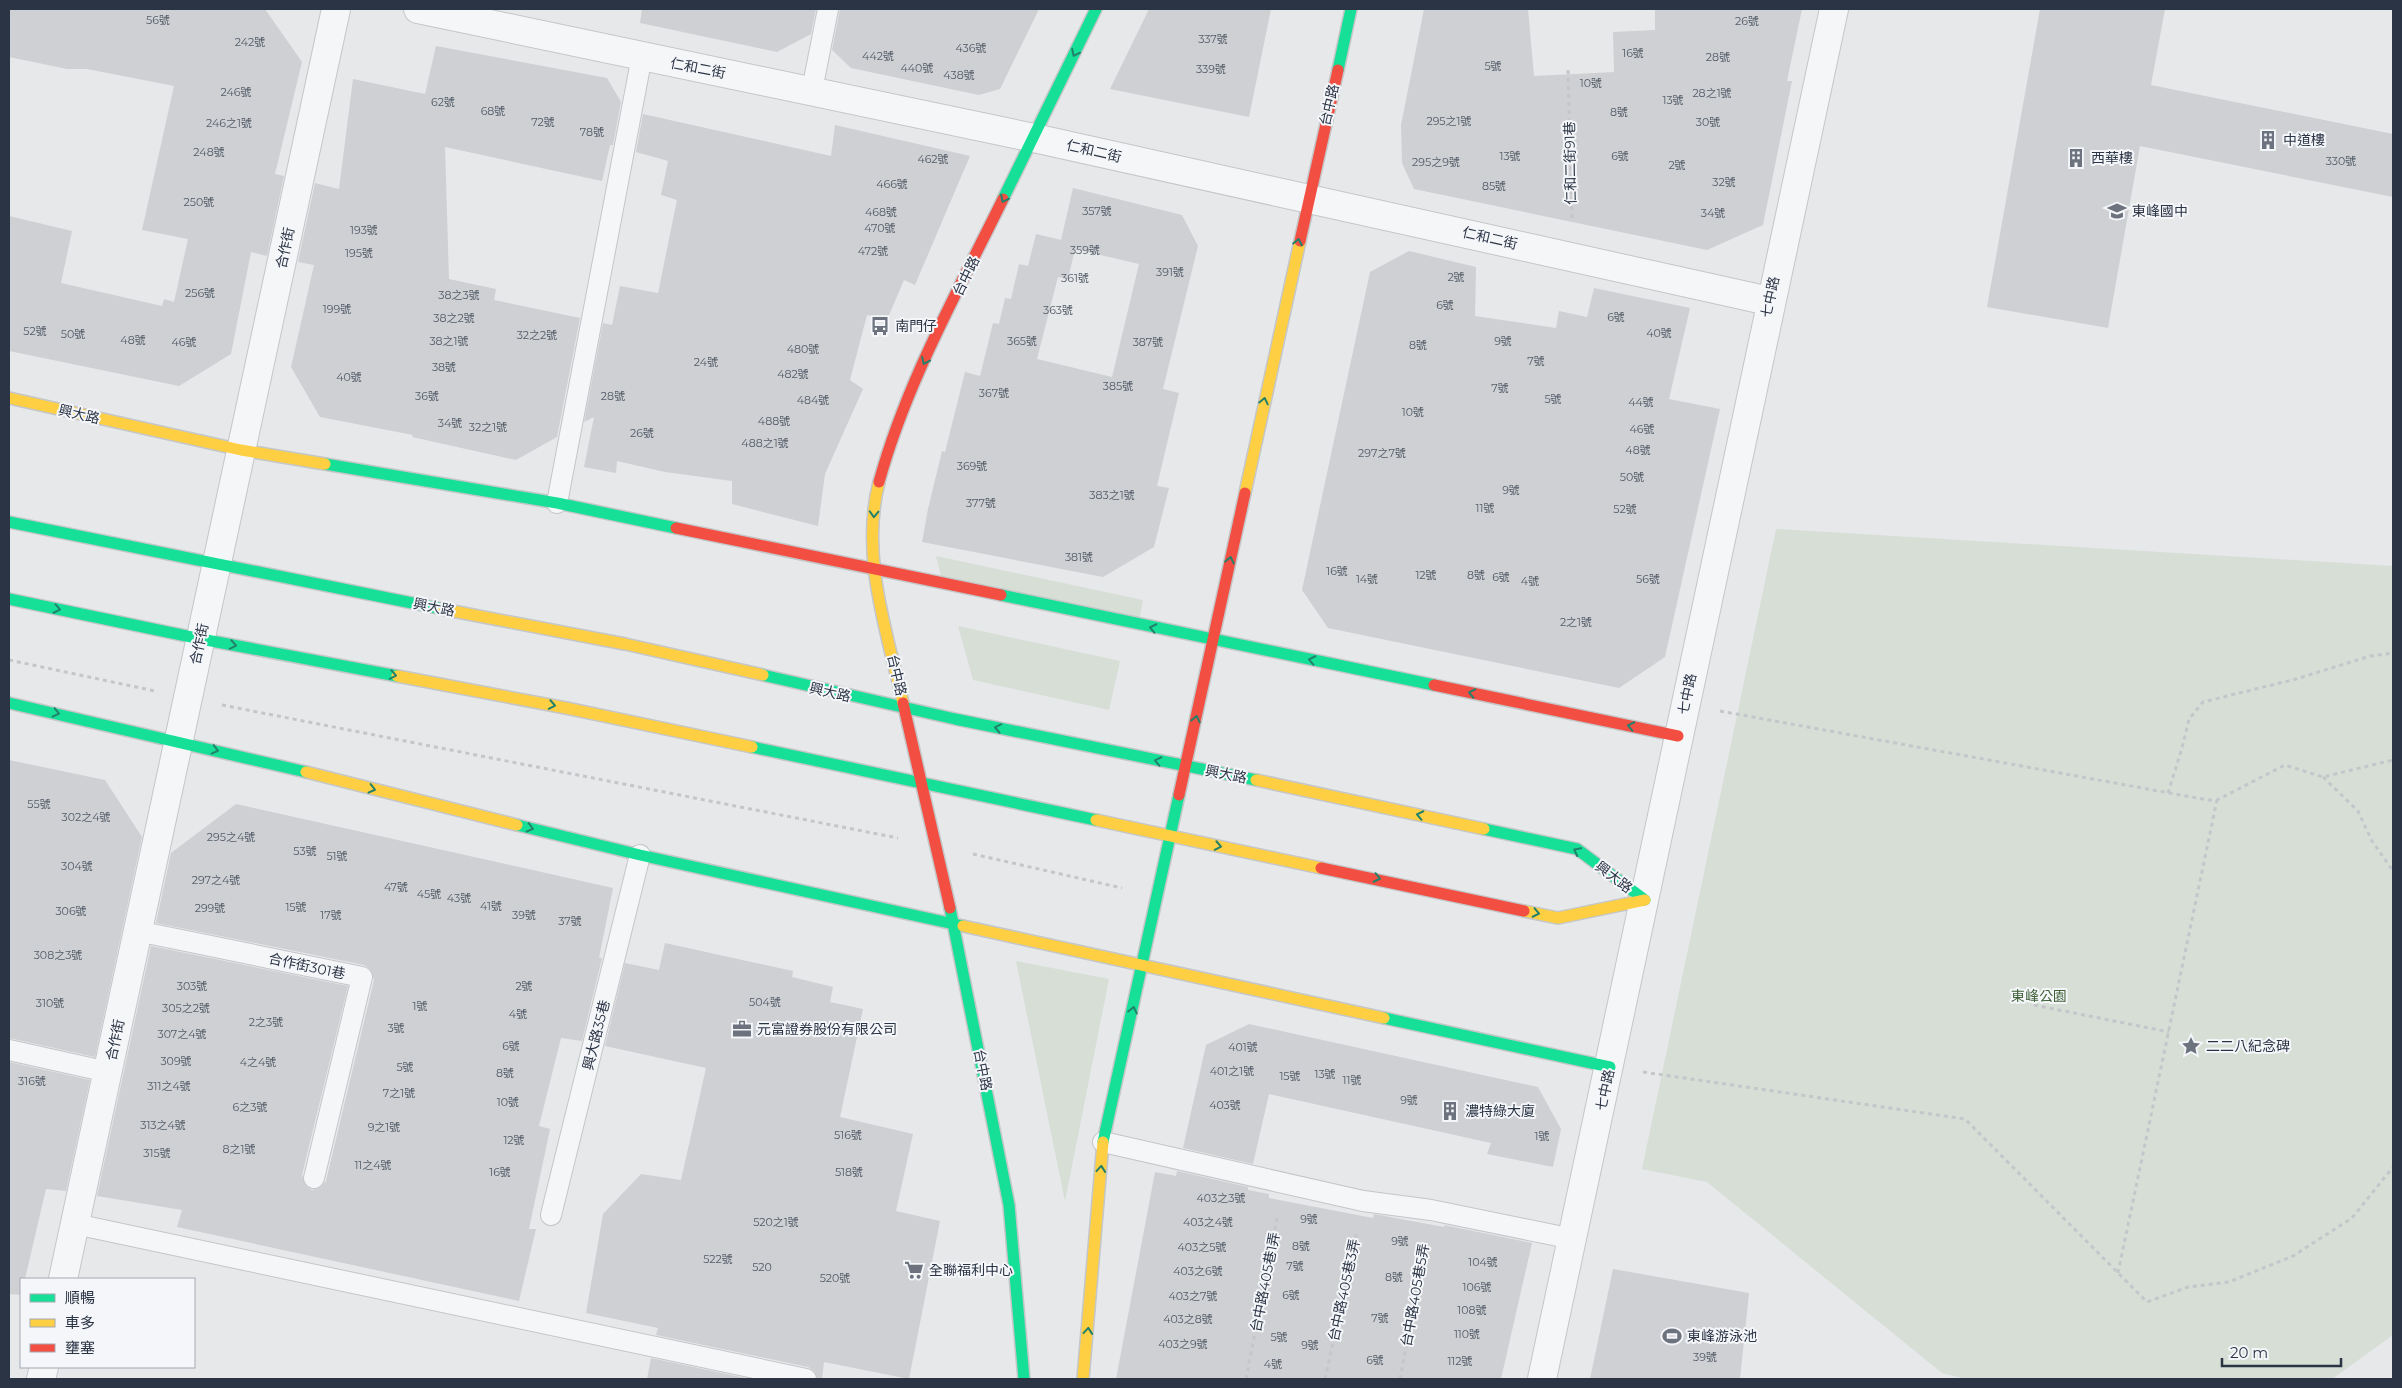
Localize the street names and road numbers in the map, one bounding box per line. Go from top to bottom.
street label: 仁和二街 [669,54,727,82]
street label: 台中路 [1316,83,1342,127]
street label: 仁和二街91巷 [1560,121,1580,205]
street label: 仁和二街 [1065,136,1123,166]
street label: 仁和二街 [1461,223,1519,253]
street label: 合作街 [272,226,298,270]
street label: 台中路 [949,253,983,299]
street label: 七中路 [1757,275,1783,319]
street label: 興大路 [57,401,101,427]
street label: 興大路 [412,594,456,620]
street label: 合作街 [186,622,212,666]
street label: 台中路 [884,653,910,697]
street label: 七中路 [1674,672,1700,716]
street label: 興大路 [808,679,852,705]
street label: 興大路 [1204,761,1248,787]
street label: 興大路 [1592,857,1636,897]
street label: 合作街301巷 [267,949,347,983]
street label: 興大路35巷 [579,998,613,1072]
street label: 合作街 [102,1018,128,1062]
street label: 台中路 [970,1048,996,1092]
street label: 七中路 [1592,1068,1618,1112]
street label: 台中路405巷1弄 [1246,1230,1284,1334]
street label: 台中路405巷3弄 [1324,1237,1364,1343]
street label: 台中路405巷5弄 [1397,1242,1433,1348]

